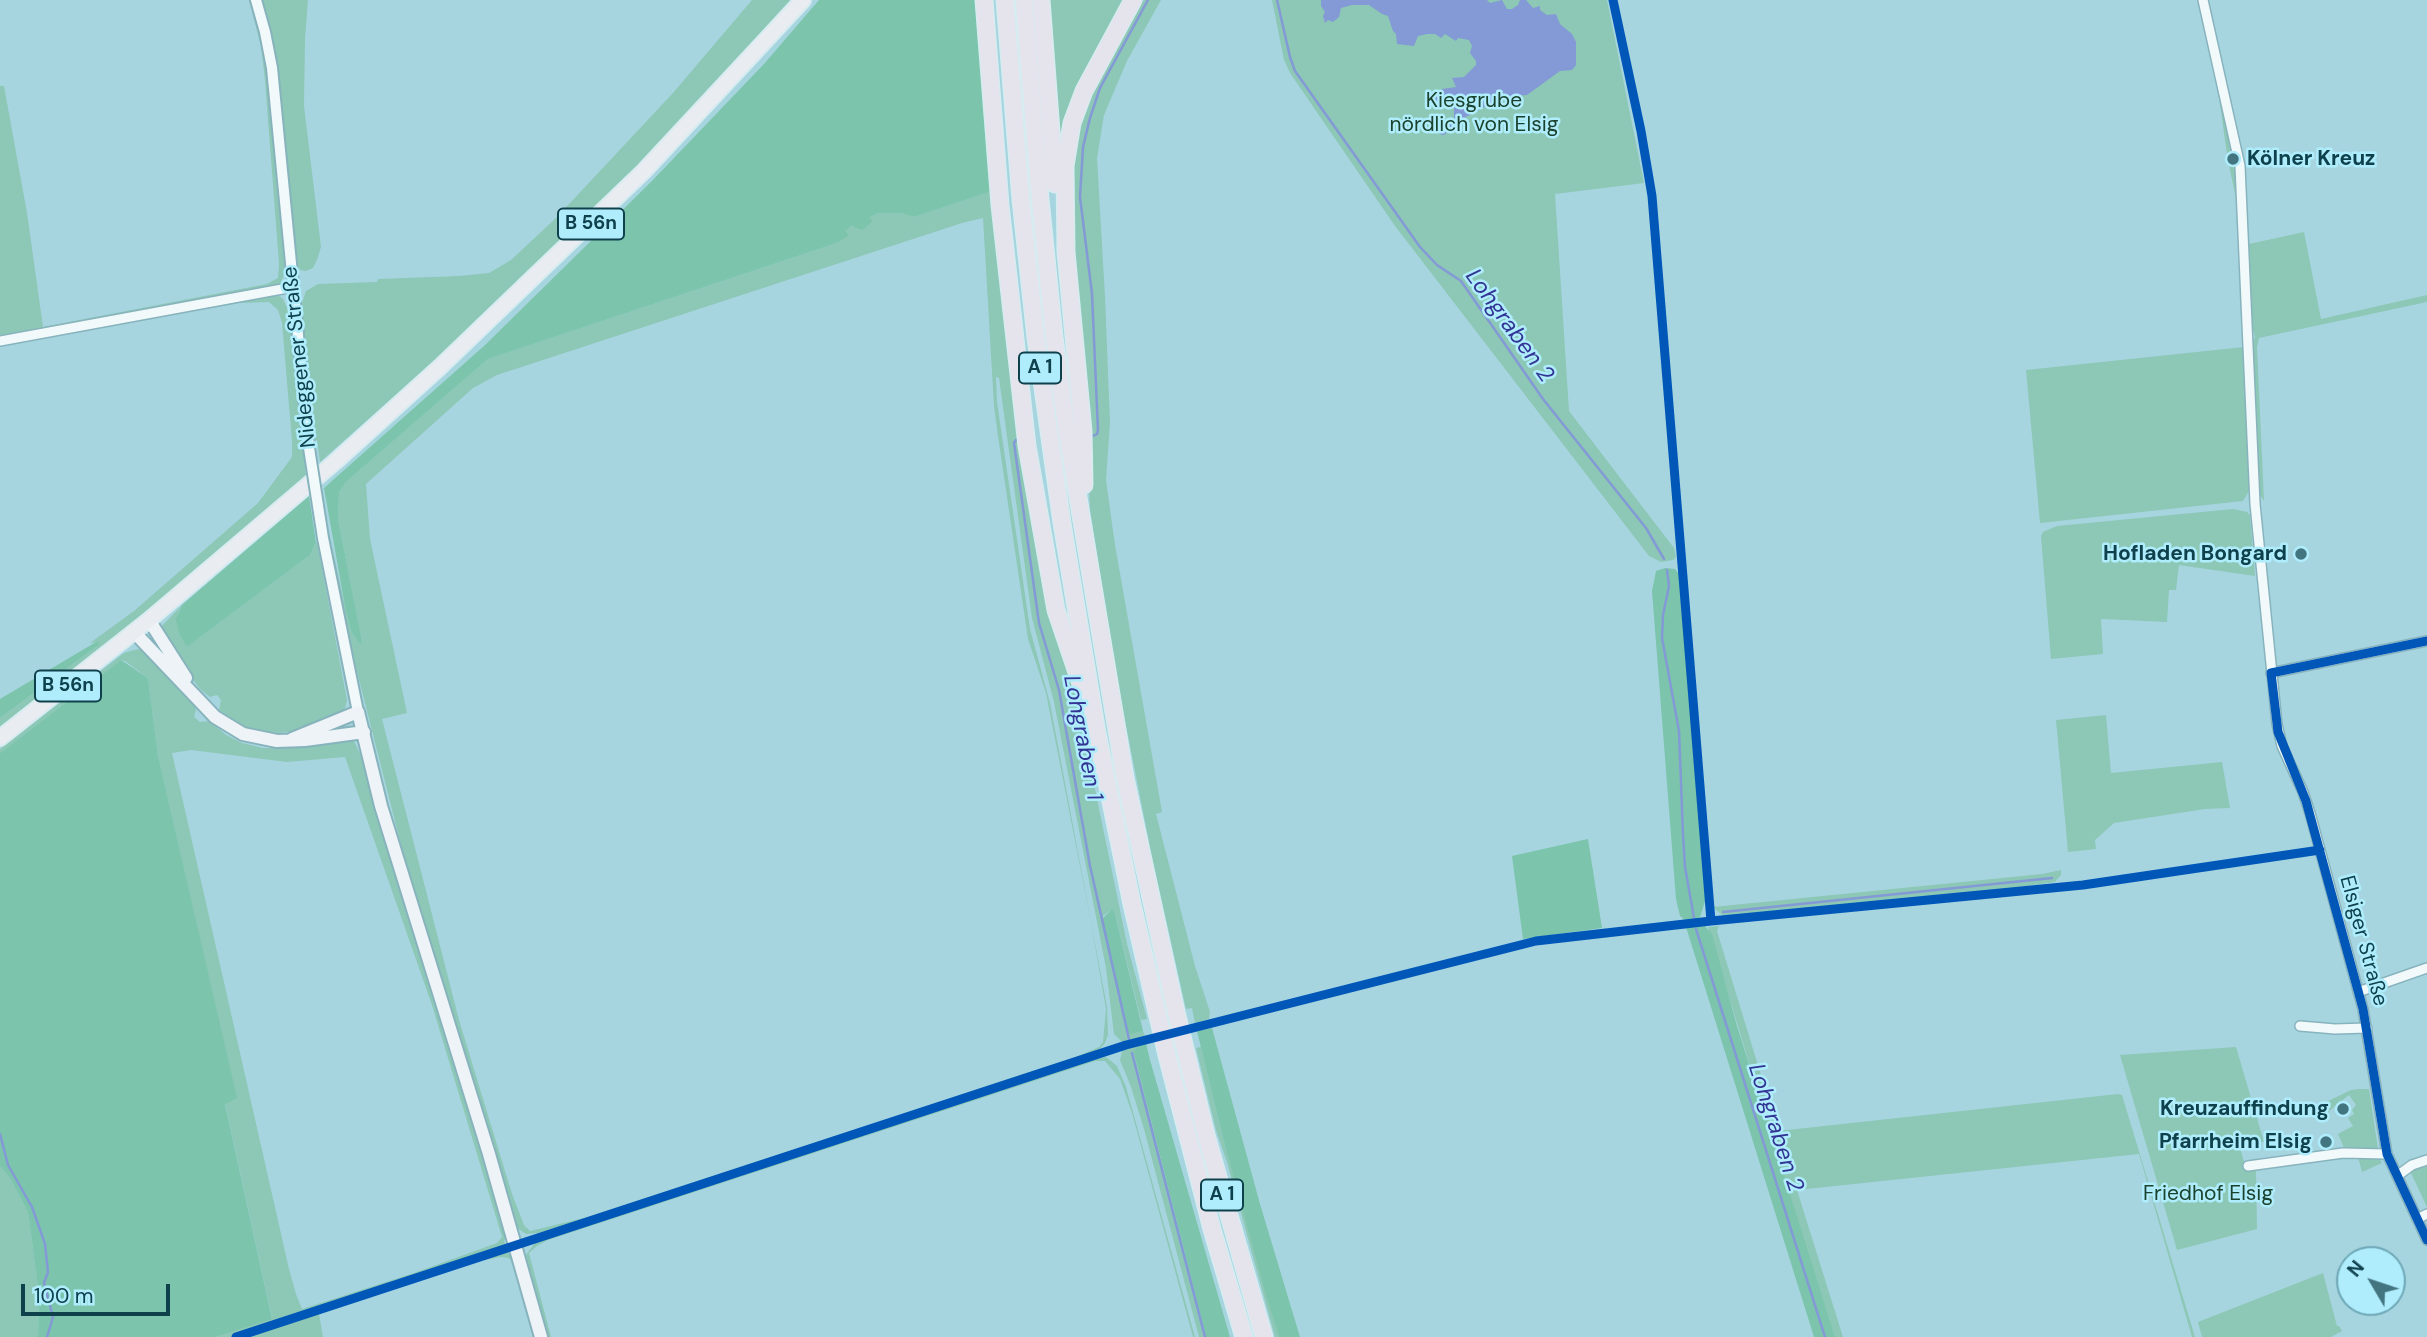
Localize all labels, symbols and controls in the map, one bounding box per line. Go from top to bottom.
park label: Kiesgrube nördlich von Elsig [1390,88,1558,138]
place label: Kölner Kreuz [2247,146,2375,172]
marker: Kölner Kreuz [2225,151,2241,167]
road number: B 56n [558,208,624,240]
water label: Lohgraben 2 [1459,264,1559,388]
street label: Nideggener Straße [278,265,322,449]
road number: A 1 [1019,352,1061,384]
place label: Hofladen Bongard [2103,541,2287,567]
marker: Hofladen Bongard [2293,546,2309,562]
road number: B 56n [35,670,101,702]
water label: Lohgraben 1 [1056,673,1108,803]
street label: Elsiger Straße [2334,873,2392,1009]
water label: Lohgraben 2 [1741,1060,1809,1196]
place label: Kreuzauffindung [2160,1096,2329,1122]
marker: Kreuzauffindung [2335,1101,2351,1117]
place label: Pfarrheim Elsig [2159,1129,2312,1155]
marker: Pfarrheim Elsig [2318,1134,2334,1150]
road number: A 1 [1201,1180,1243,1210]
park label: Friedhof Elsig [2143,1181,2273,1207]
north arrow [2336,1246,2406,1316]
text: N [2342,1255,2370,1282]
scale bar [24,1270,173,1314]
text: 100 m [34,1282,94,1310]

